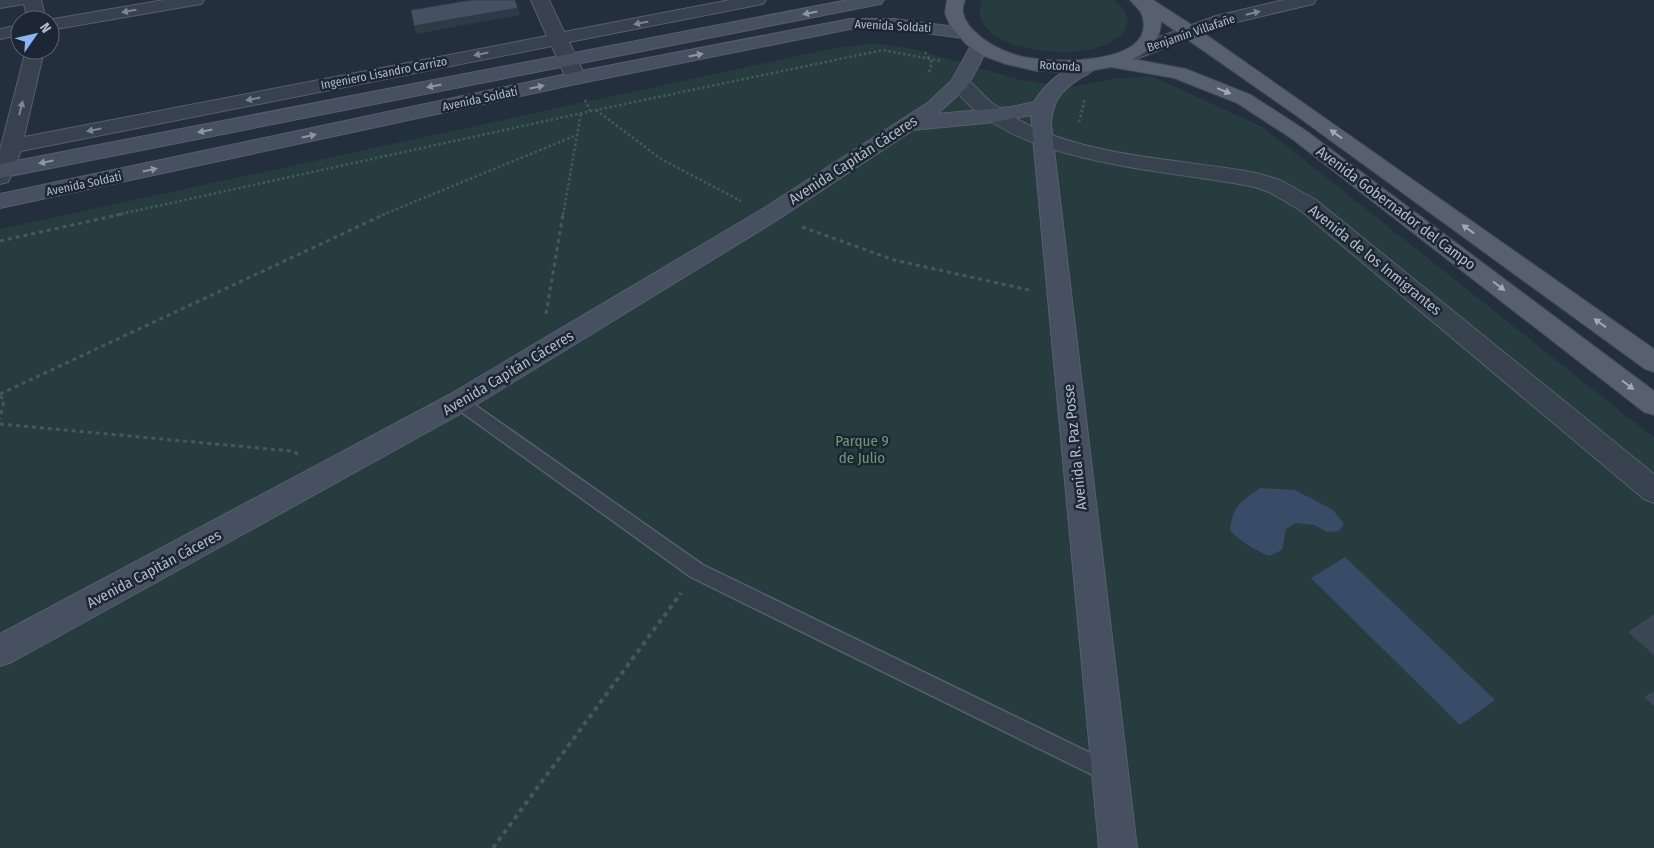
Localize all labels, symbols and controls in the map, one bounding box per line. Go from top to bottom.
one-way arrow [121,8,137,16]
one-way arrow [802,9,818,17]
one-way arrow [1245,9,1260,17]
north arrow [10,10,60,60]
street label: Benjamín Villafañe [1145,11,1237,55]
street label: Avenida Soldati [854,17,932,35]
one-way arrow [633,19,648,27]
text: N [36,20,55,36]
one-way arrow [688,50,704,58]
one-way arrow [473,51,489,59]
street label: Ingeniero Lisandro Carrizo [320,54,448,92]
street label: Rotonda [1039,58,1081,74]
one-way arrow [425,82,441,90]
one-way arrow [529,83,544,91]
street label: Avenida Soldati [441,84,519,114]
one-way arrow [1217,87,1232,95]
one-way arrow [245,95,261,103]
one-way arrow [17,100,25,115]
street label: Avenida Capitán Cáceres [785,112,921,208]
one-way arrow [86,126,101,134]
one-way arrow [197,127,213,135]
one-way arrow [1330,129,1343,140]
one-way arrow [302,131,318,139]
street label: Avenida Gobernador del Campo [1313,142,1479,274]
one-way arrow [38,158,54,166]
one-way arrow [143,165,159,173]
street label: Avenida Soldati [45,169,123,199]
street label: Avenida de los Inmigrantes [1305,201,1445,319]
one-way arrow [1461,224,1475,234]
one-way arrow [1492,281,1505,292]
one-way arrow [1594,318,1607,329]
street label: Avenida Capitán Cáceres [439,327,577,419]
one-way arrow [1621,380,1635,390]
street label: Avenida R. Paz Posse [1059,383,1091,511]
park label: Parque 9 de Julio [835,432,889,467]
street label: Avenida Capitán Cáceres [84,526,224,612]

